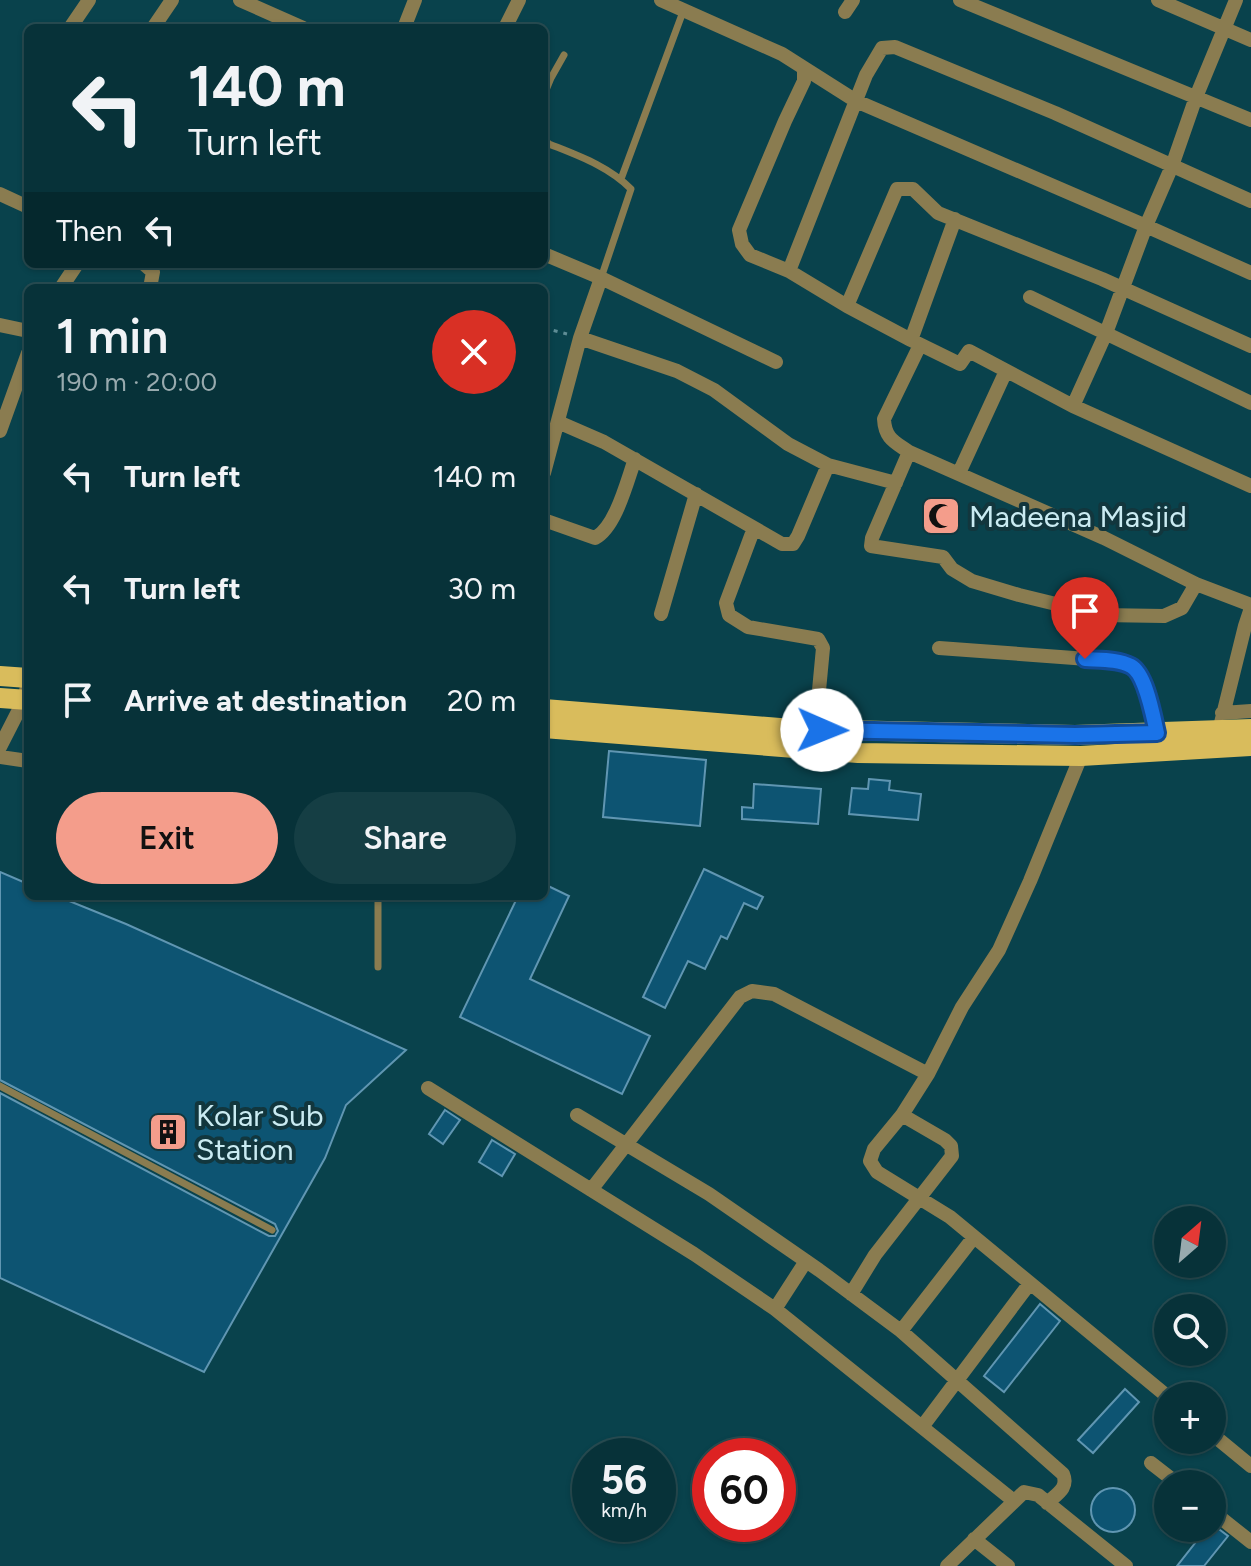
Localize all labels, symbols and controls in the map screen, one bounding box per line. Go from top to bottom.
text: 140 m [188,53,346,120]
icon: left [56,56,160,160]
text: Turn left [188,121,322,164]
icon: left [138,208,182,252]
text: Then [56,212,122,249]
text: 1 min [56,307,168,365]
button: close [432,310,516,394]
text: 190 m · 20:00 [56,366,217,398]
icon: left [56,454,100,498]
text: Turn left [124,458,241,495]
text: 140 m [433,458,516,495]
mosque icon: Madeena Masjid [920,495,962,537]
place label: Madeena Masjid [969,498,1187,535]
icon: left [56,566,100,610]
text: Turn left [124,570,241,607]
text: 30 m [448,570,516,607]
pin [1051,577,1119,659]
icon: arrive [1063,589,1107,633]
icon: arrive [56,678,100,722]
text: Arrive at destination [124,682,407,719]
text: 20 m [447,682,516,719]
position arrow [780,688,864,772]
button: Exit [56,792,278,884]
button: Share [294,792,516,884]
place label: Kolar Sub Station [196,1097,324,1168]
building icon: Kolar Sub Station [147,1111,189,1153]
north arrow [1154,1206,1226,1278]
map controls [1154,1206,1226,1542]
button: search [1154,1294,1226,1366]
button: + [1154,1382,1226,1454]
speed limit sign: 60 [692,1438,796,1542]
text: 56 [601,1456,647,1504]
button: − [1154,1470,1226,1542]
text: km/h [601,1498,647,1522]

